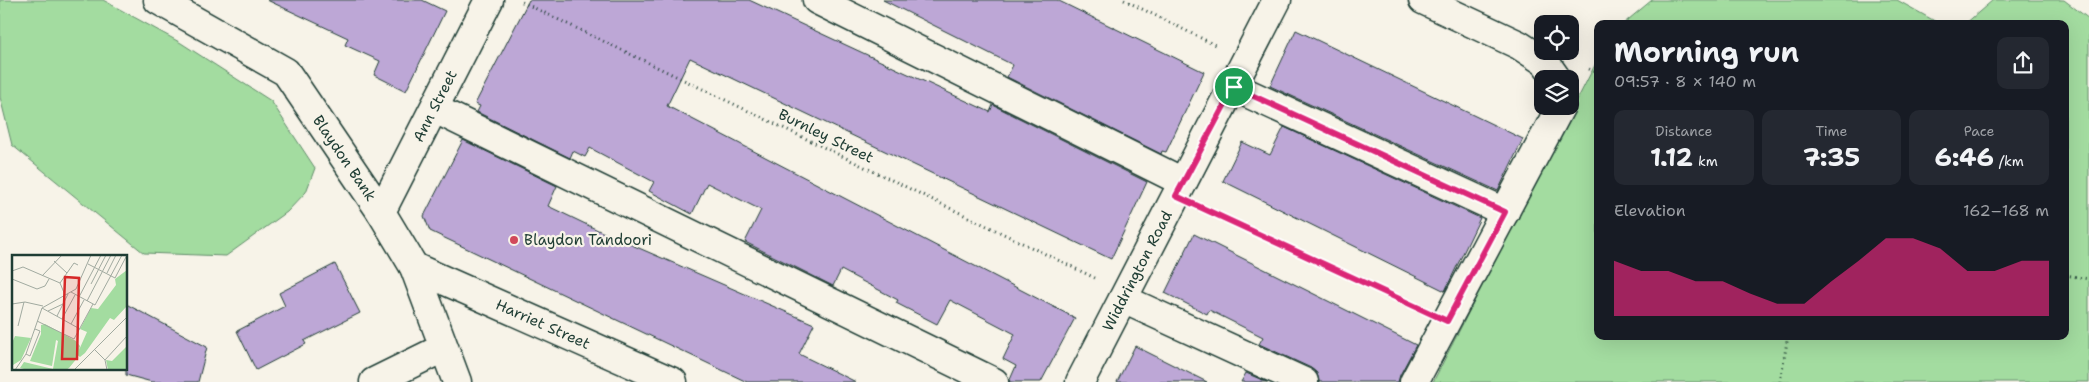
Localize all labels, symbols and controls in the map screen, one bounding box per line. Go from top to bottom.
map controls [1534,15,1579,115]
button: locate [1534,15,1579,60]
text: Morning run [1614,33,1799,71]
button: share [1997,37,2049,89]
street label: Ann Street [408,66,462,145]
pin [1213,66,1255,108]
button: layers [1534,70,1579,115]
text: 09:57 · 8 × 140 m [1614,71,1756,92]
icon: arrive [1220,73,1248,101]
street label: Burnley Street [775,104,877,168]
street label: Blaydon Bank [308,111,381,205]
text: Distance [1655,122,1713,140]
text: Time [1815,122,1848,140]
text: Pace [1964,122,1995,140]
text: 1.12 [1650,140,1693,174]
text: 7:35 [1803,140,1860,174]
text: 6:46 [1935,140,1994,174]
text: km [1693,152,1718,170]
text: /km [1994,152,2024,170]
text: Elevation [1614,200,1686,221]
text: 162–168 m [1963,200,2049,221]
street label: Widdrington Road [1098,207,1177,335]
place label: Blaydon Tandoori [524,230,652,250]
marker: Blaydon Tandoori [508,234,520,246]
inset map [12,255,128,370]
street label: Harriet Street [493,295,593,354]

